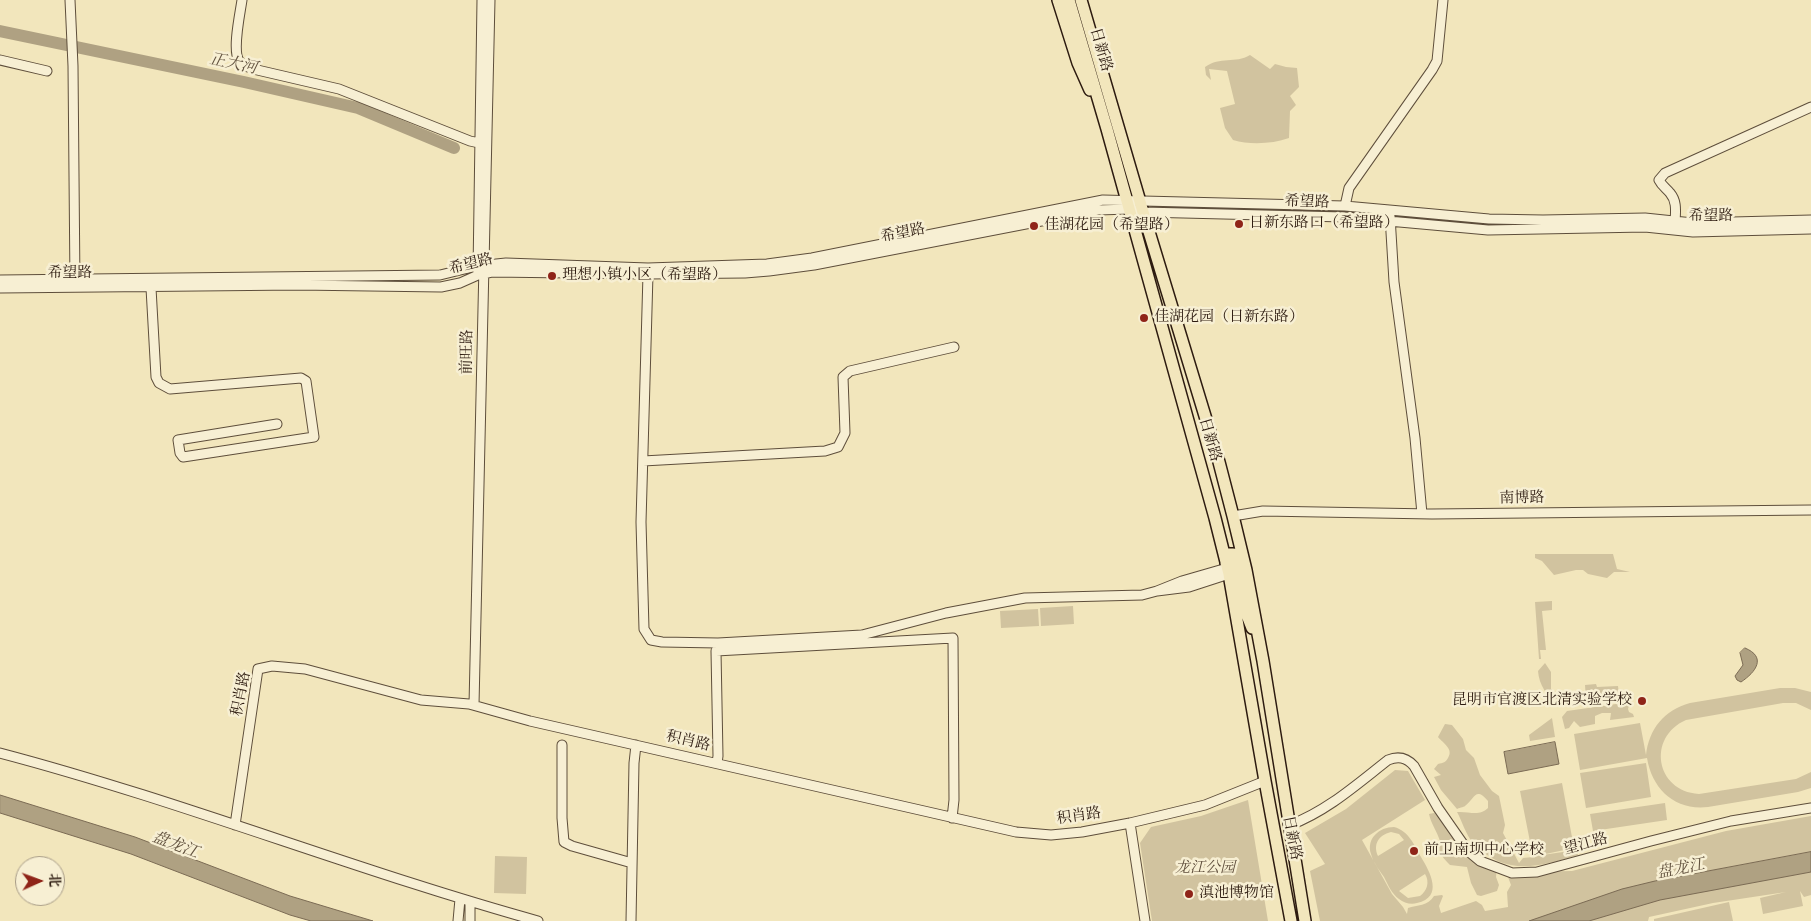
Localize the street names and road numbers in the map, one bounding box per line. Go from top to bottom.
street label: 日新路 [1085,26,1115,74]
street label: 希望路 [1284,193,1330,213]
street label: 希望路 [1689,208,1733,226]
street label: 希望路 [879,221,927,247]
street label: 希望路 [447,251,495,279]
street label: 希望路 [48,265,92,283]
street label: 前旺路 [459,329,477,375]
street label: 日新路 [1194,416,1224,464]
street label: 南博路 [1499,490,1545,508]
street label: 积肖路 [229,670,255,718]
street label: 积肖路 [664,728,712,756]
street label: 积肖路 [1055,805,1103,829]
street label: 日新路 [1278,814,1304,862]
street label: 望江路 [1562,830,1610,860]

